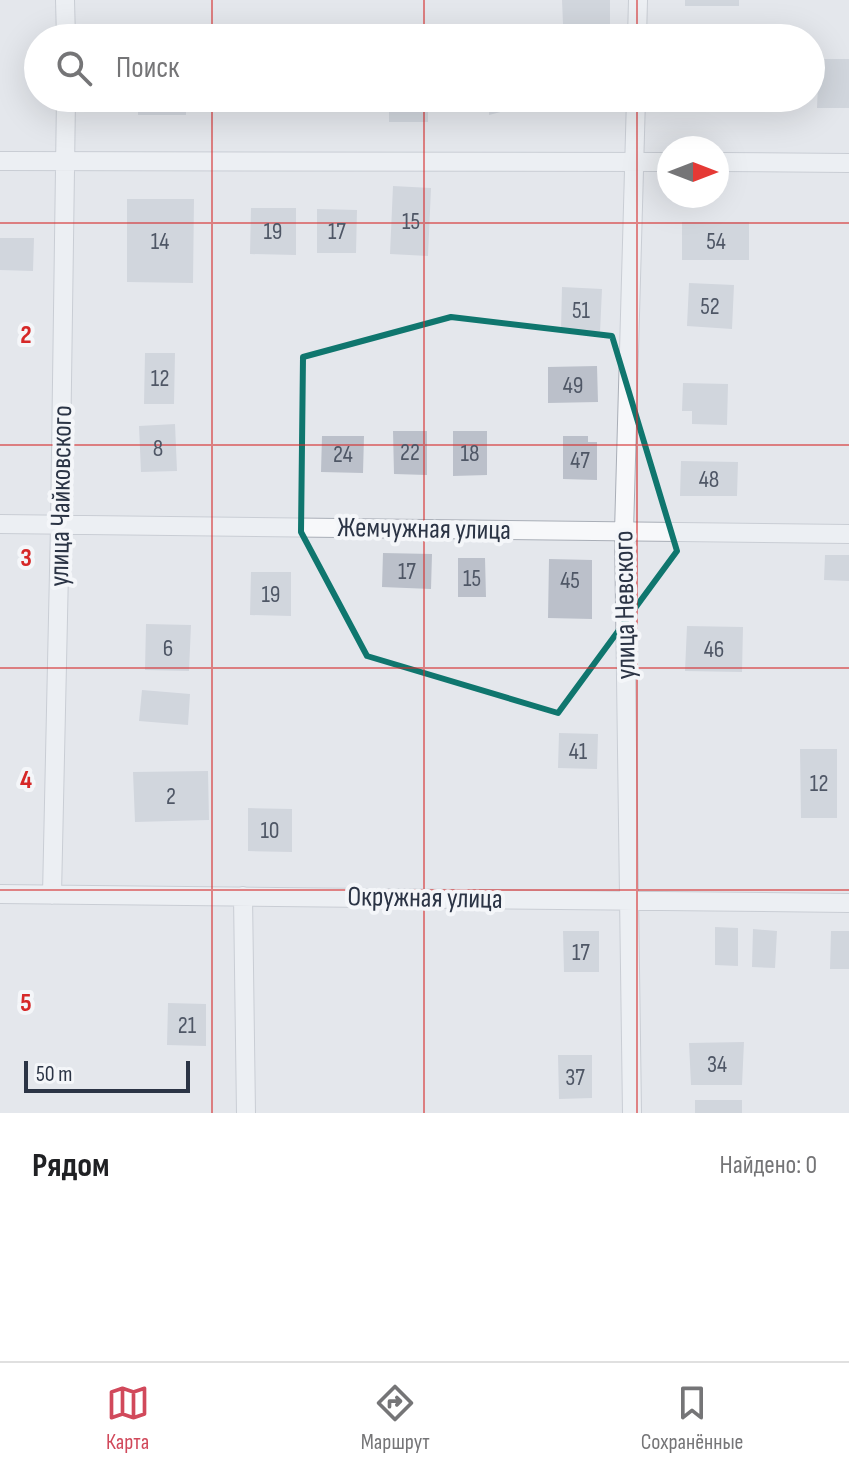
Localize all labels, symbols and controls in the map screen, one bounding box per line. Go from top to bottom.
search box [24,24,825,112]
icon: search [52,46,96,90]
text: Поиск [116,50,179,86]
north arrow [657,136,729,208]
house number: 15 [402,207,420,236]
house number: 19 [263,217,283,246]
house number: 17 [328,217,346,246]
house number: 14 [151,227,169,256]
house number: 54 [706,227,726,256]
house number: 52 [700,292,720,321]
house number: 51 [572,296,591,325]
text: 2 [20,320,32,351]
house number: 12 [151,364,169,393]
house number: 49 [563,371,583,400]
street label: улица Чайковского [43,405,79,587]
house number: 8 [153,434,163,463]
house number: 22 [400,438,420,467]
house number: 18 [461,439,479,468]
house number: 24 [333,440,353,469]
house number: 47 [570,446,590,475]
house number: 48 [699,465,719,494]
street label: Жемчужная улица [337,511,511,547]
street label: улица Невского [607,530,643,680]
text: 3 [20,543,32,574]
house number: 17 [398,557,416,586]
house number: 15 [463,564,481,593]
house number: 45 [560,566,580,595]
house number: 19 [261,580,281,609]
house number: 6 [163,634,173,663]
house number: 46 [704,635,724,664]
house number: 41 [569,737,588,766]
text: 4 [20,765,32,796]
house number: 12 [810,769,828,798]
house number: 2 [166,782,176,811]
house number: 10 [260,816,280,845]
street label: Окружная улица [347,880,503,916]
house number: 17 [572,938,590,967]
text: 5 [20,988,32,1019]
house number: 21 [178,1011,197,1040]
house number: 34 [707,1050,727,1079]
scale bar [24,1057,190,1093]
text: 50 m [36,1061,72,1088]
house number: 37 [565,1063,585,1092]
text: Рядом [32,1145,110,1186]
text: Найдено: 0 [719,1150,817,1181]
tab: Карта [106,1381,150,1456]
tab: Маршрут [361,1381,430,1456]
tab: Сохранённые [641,1381,743,1456]

